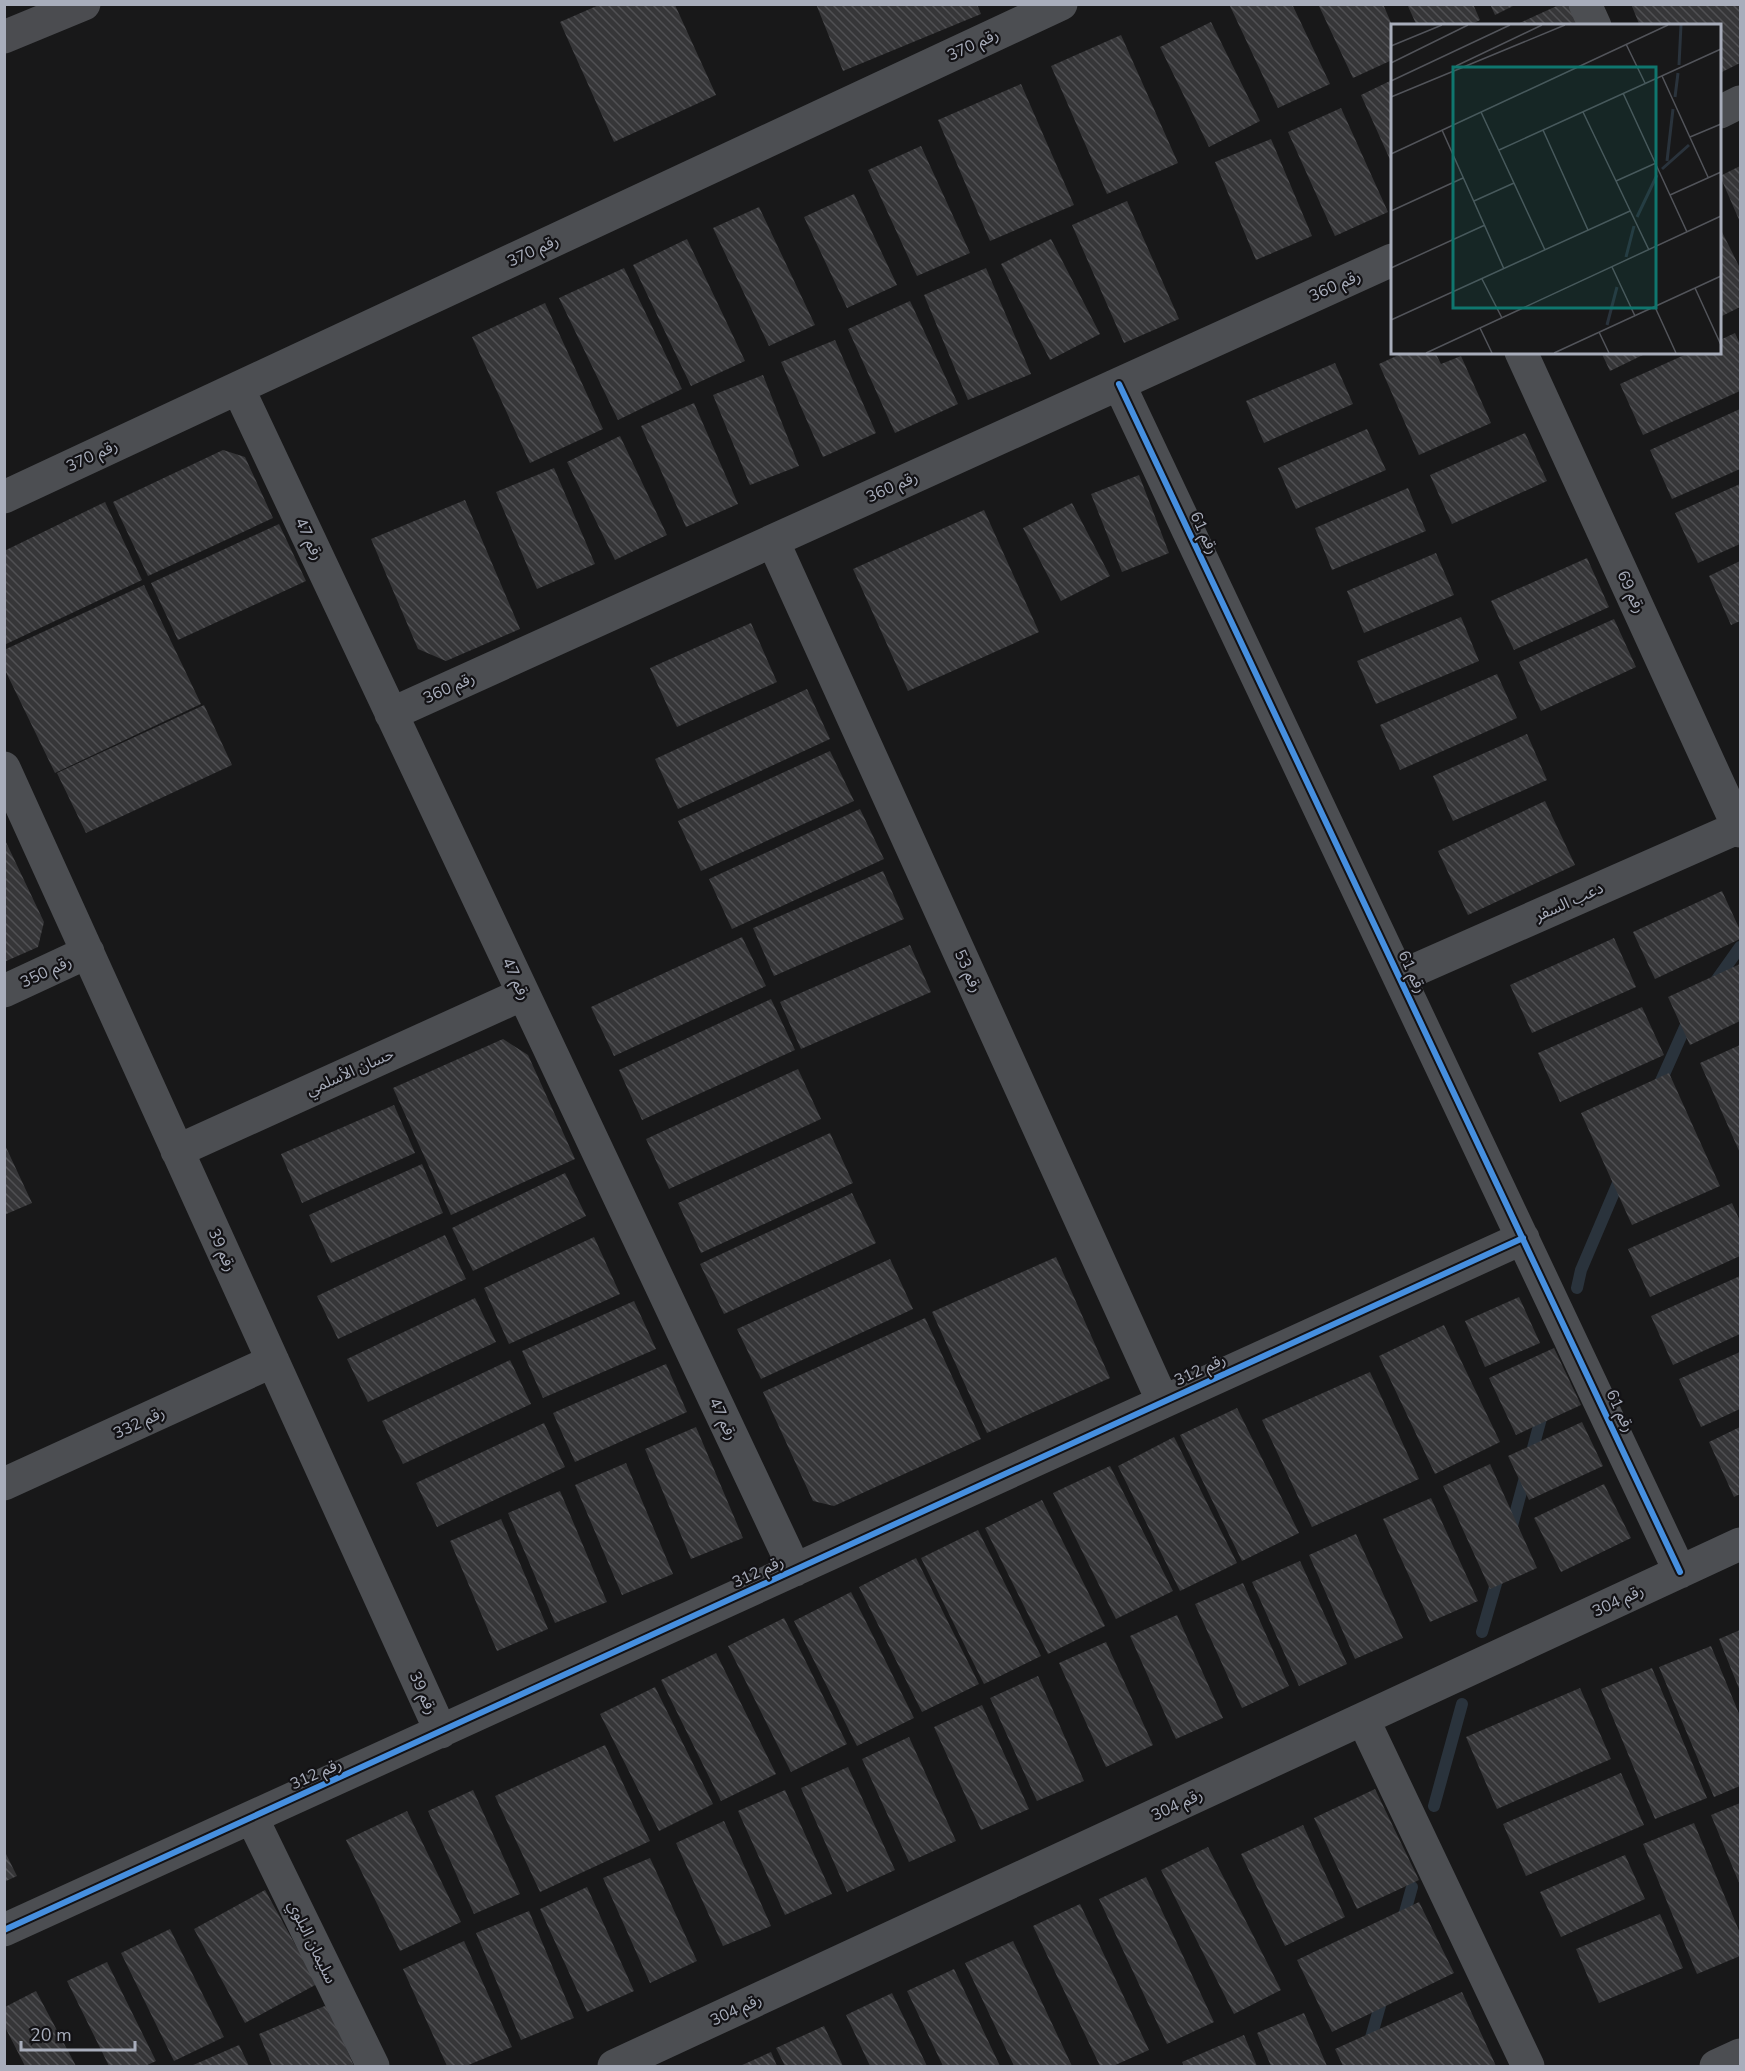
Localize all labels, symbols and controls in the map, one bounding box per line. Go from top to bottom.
street label: رقم 370 [944,24,1003,67]
inset map [1391,24,1721,354]
street label: رقم 370 [504,230,563,273]
street label: رقم 360 [1306,265,1365,308]
street label: رقم 370 [63,435,122,478]
street label: رقم 360 [863,466,922,509]
street label: رقم 61 [1184,508,1223,558]
street label: رقم 47 [289,514,328,564]
street label: رقم 69 [1611,567,1650,617]
street label: رقم 360 [420,667,479,710]
street label: دعب السفر [1530,877,1607,927]
street label: رقم 53 [948,946,987,996]
street label: رقم 61 [1392,947,1431,997]
street label: رقم 350 [17,951,76,994]
street label: رقم 47 [496,954,535,1004]
street label: حسان الأسلمي [302,1043,398,1102]
street label: رقم 39 [202,1225,241,1275]
street label: رقم 312 [1171,1349,1230,1392]
street label: رقم 61 [1600,1386,1639,1436]
street label: رقم 47 [703,1394,742,1444]
street label: رقم 332 [110,1402,169,1445]
street label: رقم 312 [729,1551,788,1594]
street label: رقم 304 [1589,1580,1648,1623]
street label: رقم 39 [403,1668,442,1718]
street label: رقم 312 [287,1753,346,1796]
street label: رقم 304 [1148,1784,1207,1827]
street label: سليمان البلوي [282,1897,342,1988]
street label: رقم 304 [707,1989,766,2032]
scale bar [21,2014,135,2052]
text: 20 m [30,2023,72,2047]

